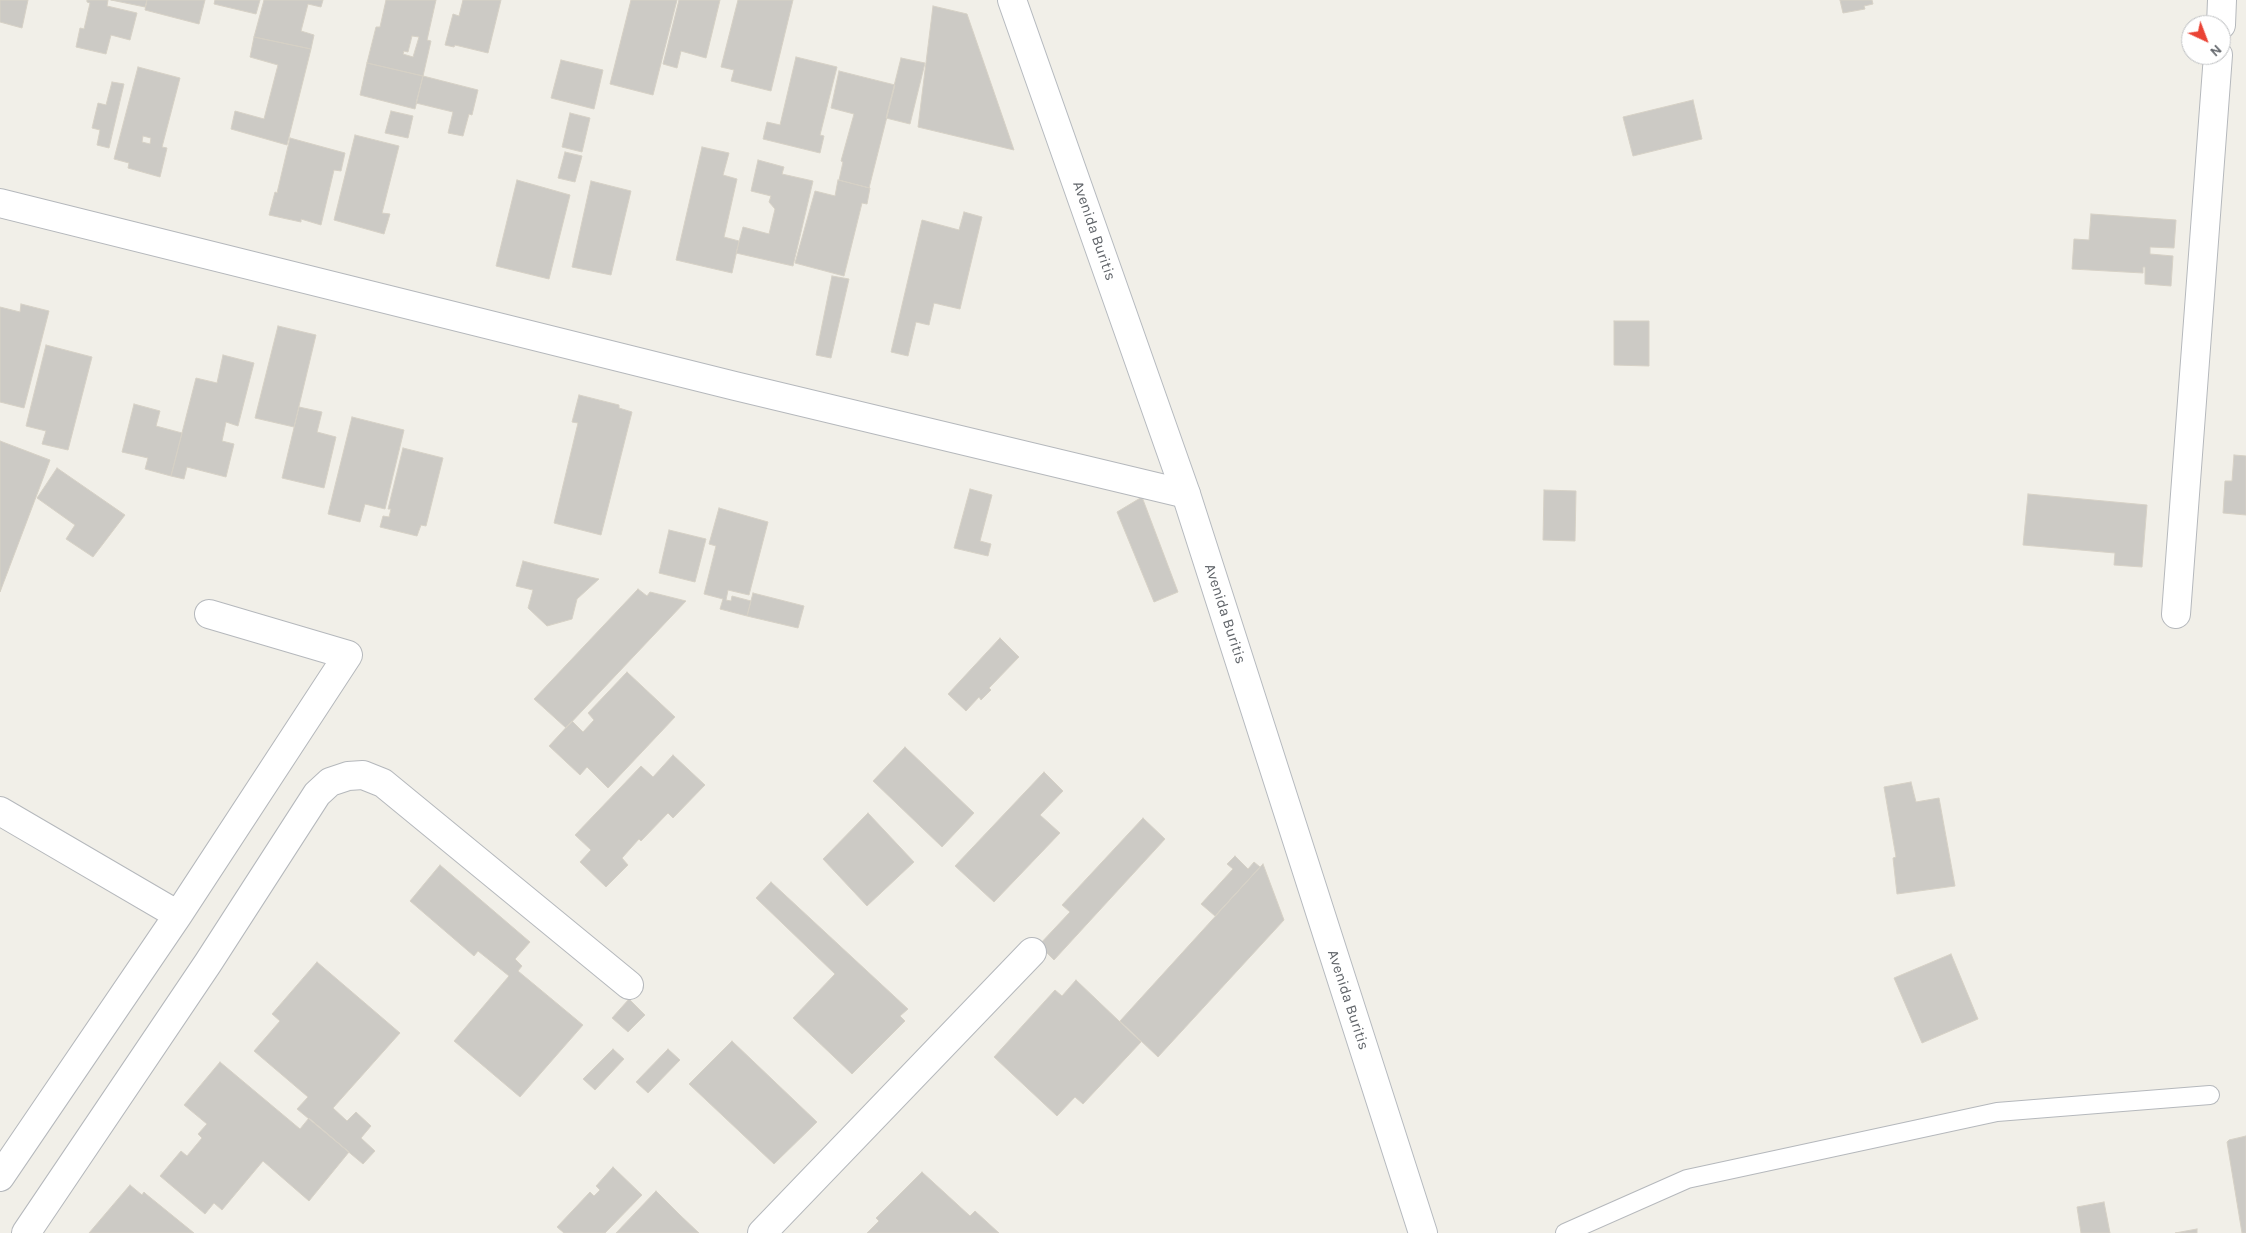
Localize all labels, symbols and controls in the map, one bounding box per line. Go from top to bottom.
north arrow [2181,15,2231,65]
text: N [2206,41,2225,60]
street label: Avenida Buritis [1069,179,1119,283]
street label: Avenida Buritis [1200,562,1250,666]
street label: Avenida Buritis [1323,948,1373,1052]

